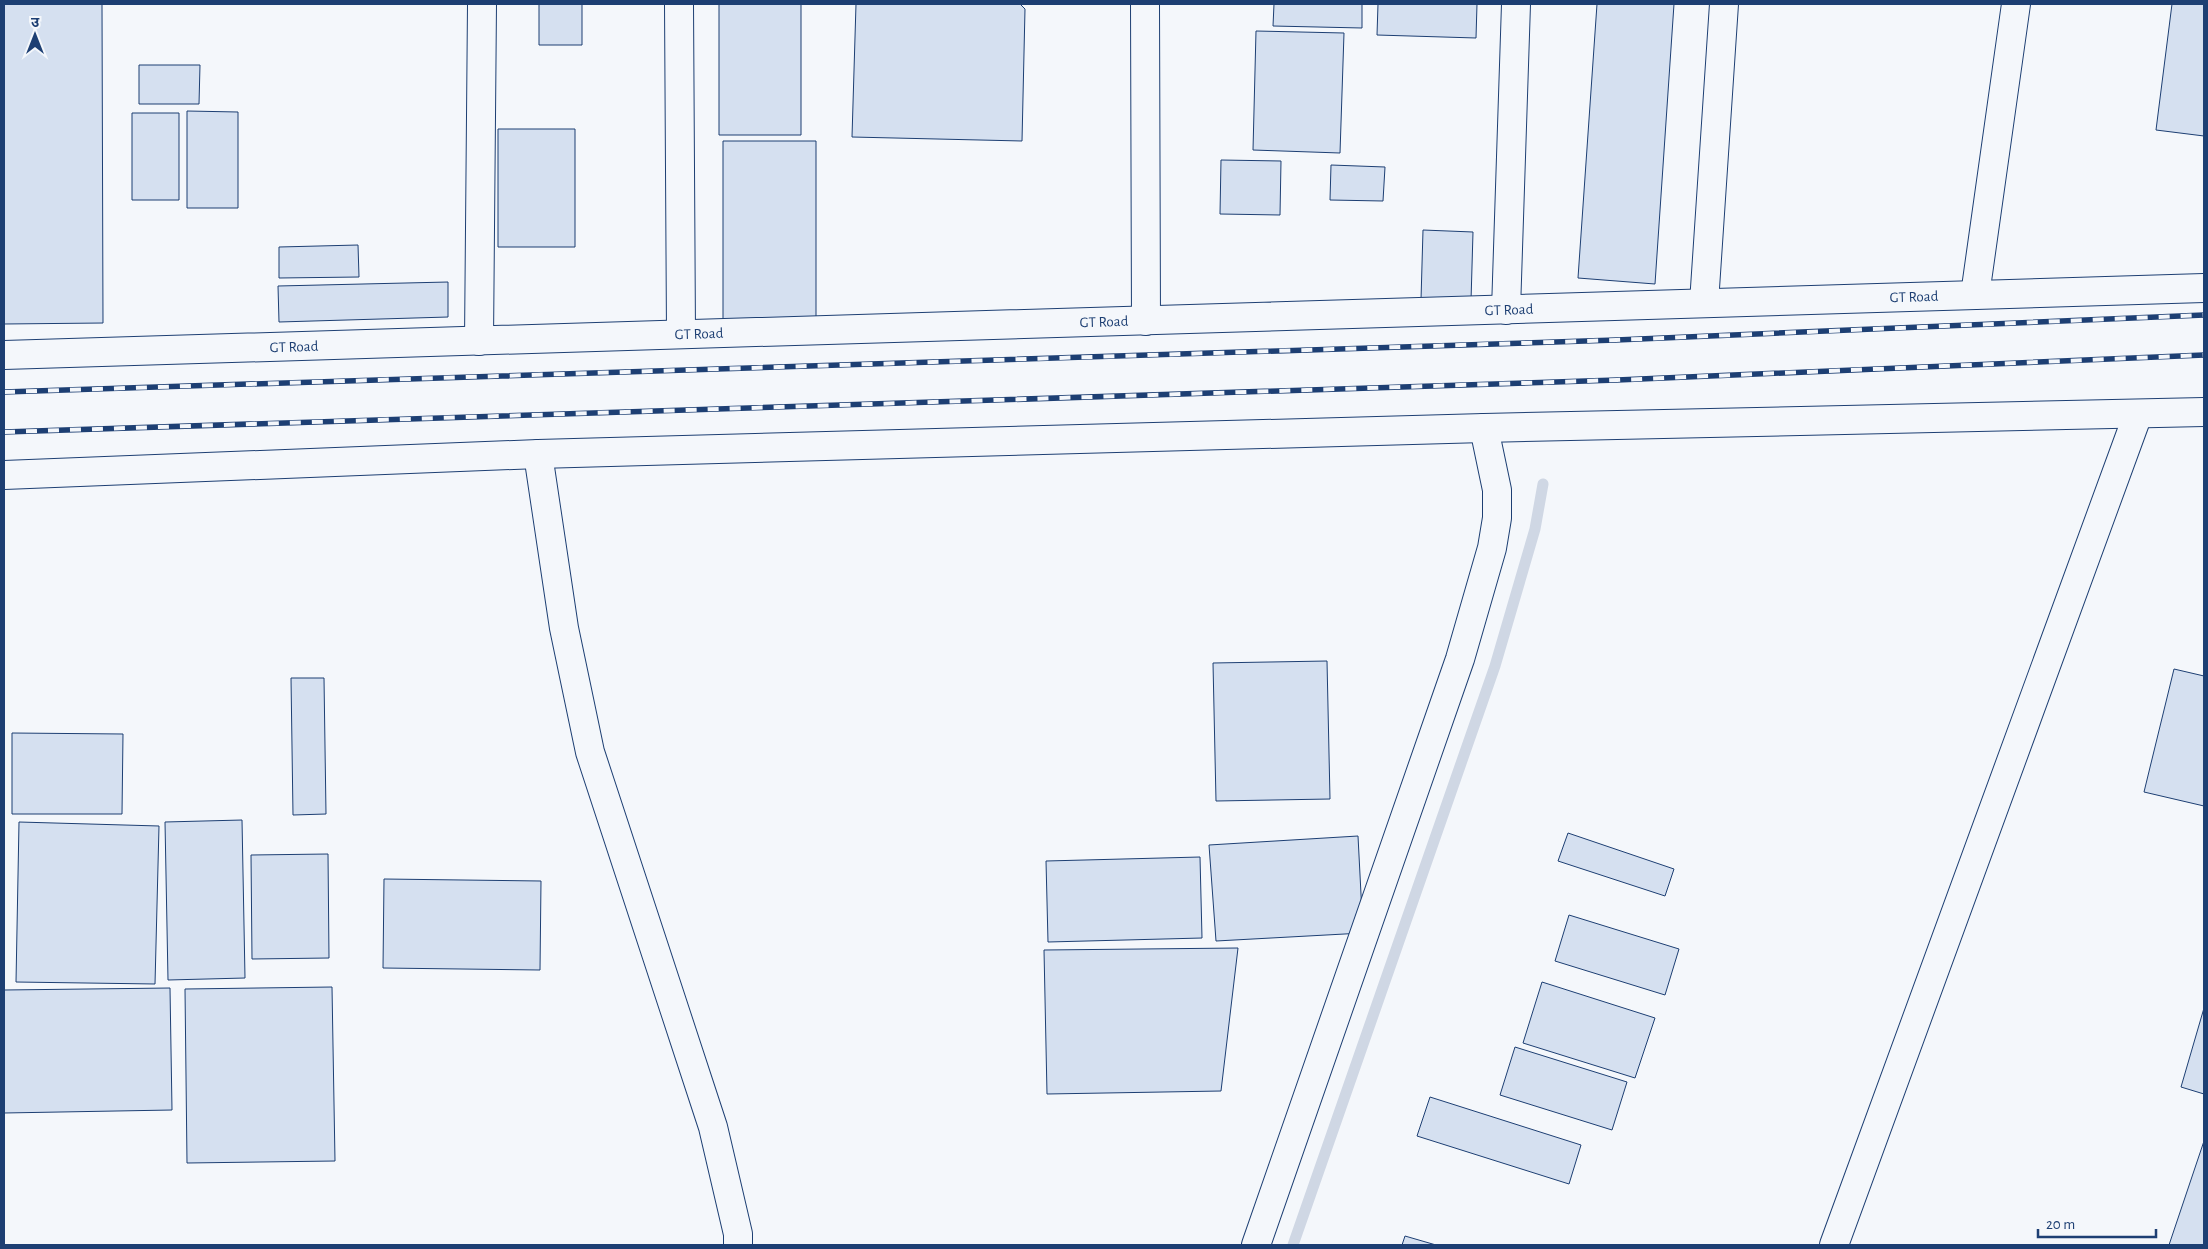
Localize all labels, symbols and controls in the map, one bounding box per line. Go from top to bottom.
north arrow [10,10,60,60]
text: उ [31,16,40,30]
street label: GT Road [1889,289,1939,305]
street label: GT Road [1484,302,1534,318]
street label: GT Road [1079,314,1129,330]
street label: GT Road [674,326,724,342]
street label: GT Road [269,339,319,355]
scale bar [2038,1206,2156,1238]
text: 20 m [2046,1217,2075,1232]

